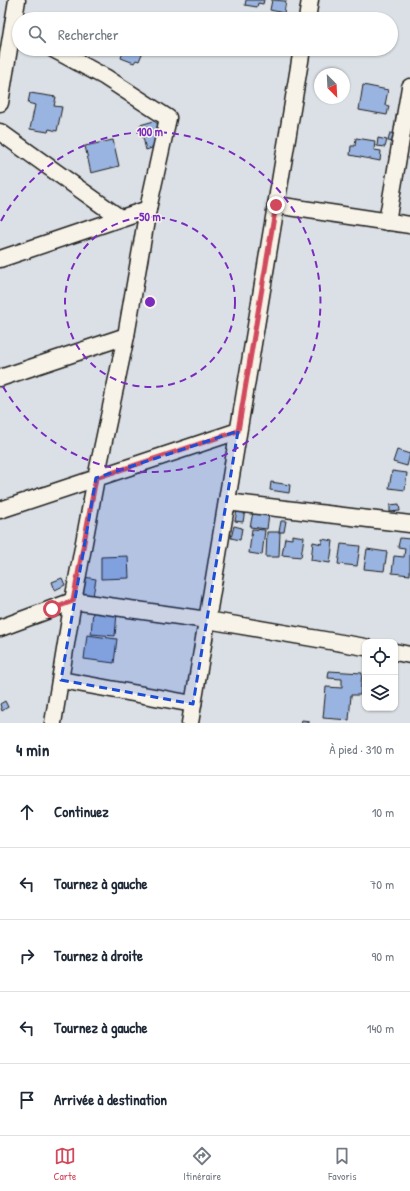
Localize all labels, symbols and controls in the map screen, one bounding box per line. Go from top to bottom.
search box [12,12,398,56]
icon: search [26,23,48,45]
text: Rechercher [58,24,119,45]
north arrow [314,68,350,104]
text: 100 m [137,123,163,140]
route end [267,196,285,214]
text: 50 m [139,208,161,225]
centre of rings [143,295,157,309]
route start [43,600,61,618]
map controls [362,639,398,711]
button: locate [362,639,398,675]
button: layers [362,675,398,711]
text: 4 min [16,738,49,761]
text: À pied · 310 m [329,740,394,758]
icon: ahead [16,801,38,823]
text: Continuez [54,801,109,822]
text: 10 m [372,803,394,821]
icon: left [16,873,38,895]
text: Tournez à gauche [54,873,147,894]
text: 70 m [370,875,394,893]
icon: right [16,945,38,967]
text: Tournez à droite [54,945,143,966]
text: 90 m [372,947,394,965]
icon: left [16,1017,38,1039]
text: Tournez à gauche [54,1017,147,1038]
text: 140 m [367,1019,394,1037]
icon: arrive [16,1089,38,1111]
text: Arrivée à destination [54,1089,167,1110]
tab: Carte [54,1145,76,1183]
tab: Itinéraire [183,1145,221,1183]
tab: Favoris [328,1145,356,1183]

